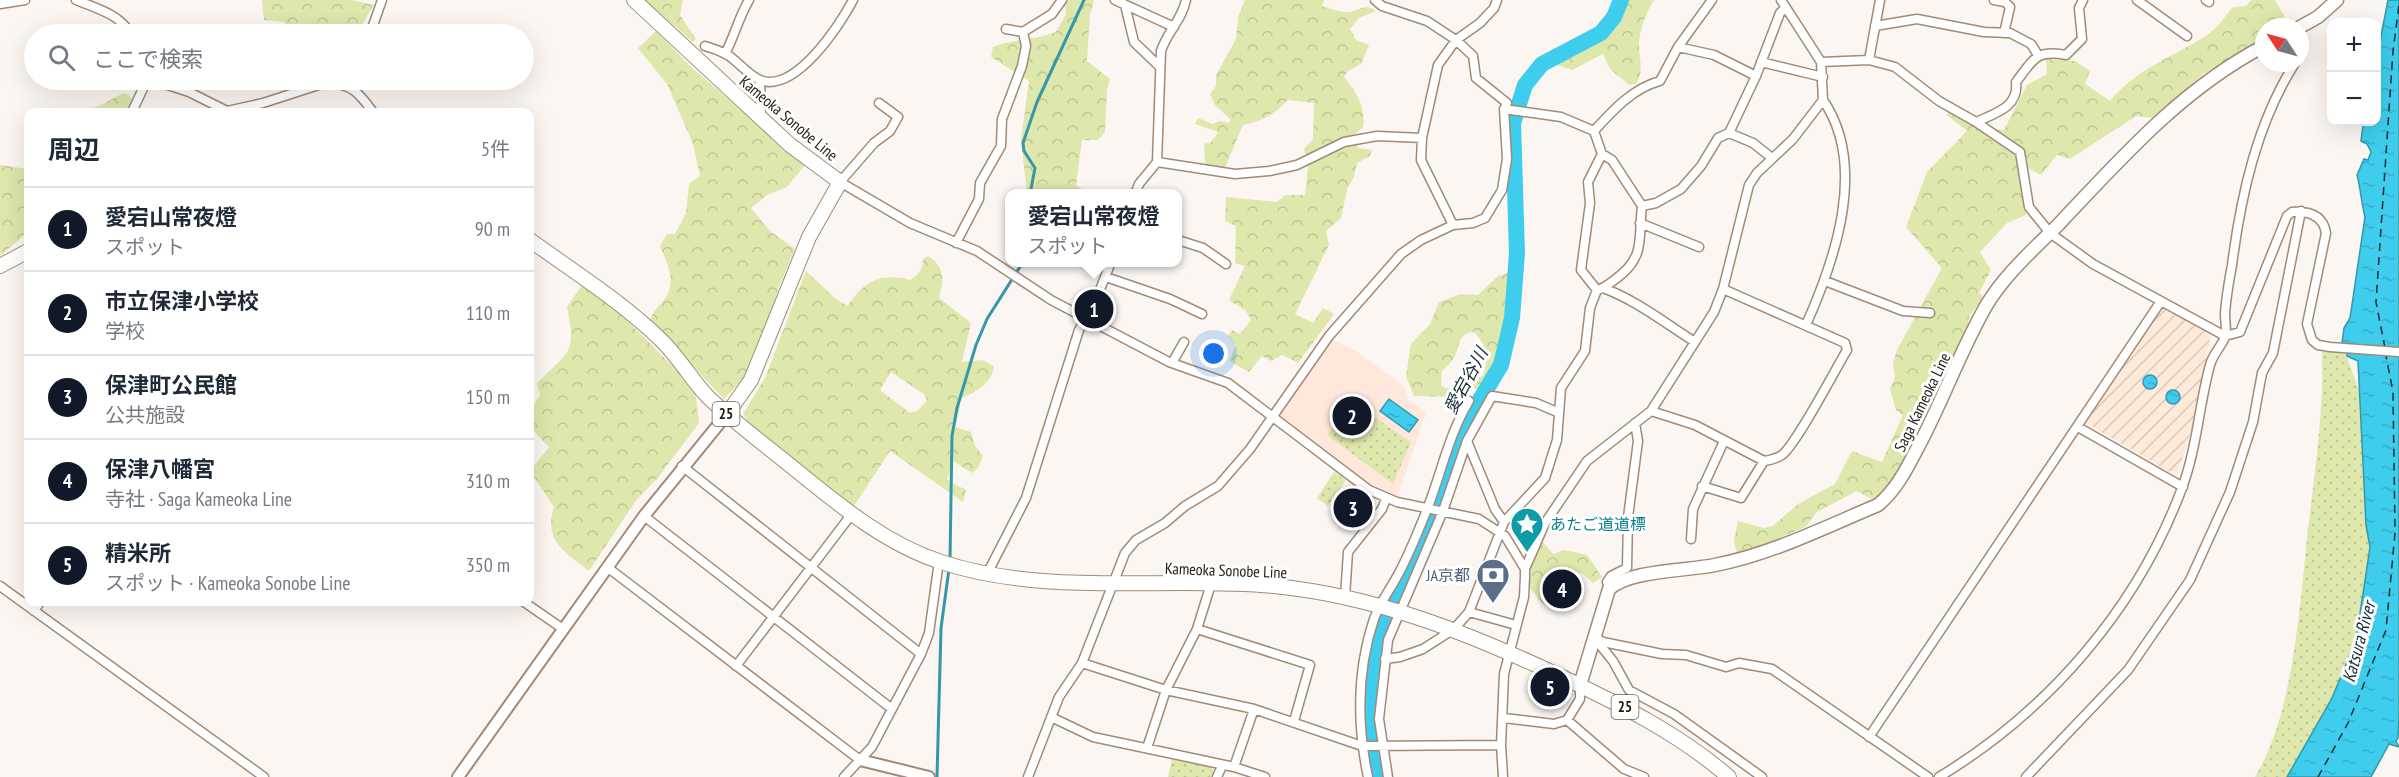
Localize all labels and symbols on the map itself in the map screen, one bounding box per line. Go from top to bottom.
north arrow [2255,18,2309,72]
street label: Kameoka Sonobe Line [736,71,842,165]
pin: 1 [1074,286,1114,332]
your location [1199,339,1228,368]
water label: 愛宕谷川 [1439,342,1494,418]
street label: Saga Kameoka Line [1889,349,1955,455]
pin: 2 [1332,394,1372,438]
road number: 25 [712,402,740,426]
pin: 3 [1334,486,1372,530]
place icon: あたご道道標 [1509,506,1545,553]
place label: あたご道道標 [1550,514,1646,534]
bank icon: JA京都 [1475,557,1511,604]
street label: Kameoka Sonobe Line [1165,558,1287,582]
place label: JA京都 [1426,565,1470,585]
pin: 4 [1542,566,1582,612]
water label: Katsura River [2337,596,2381,685]
pin: 5 [1530,664,1570,710]
road number: 25 [1612,695,1638,719]

